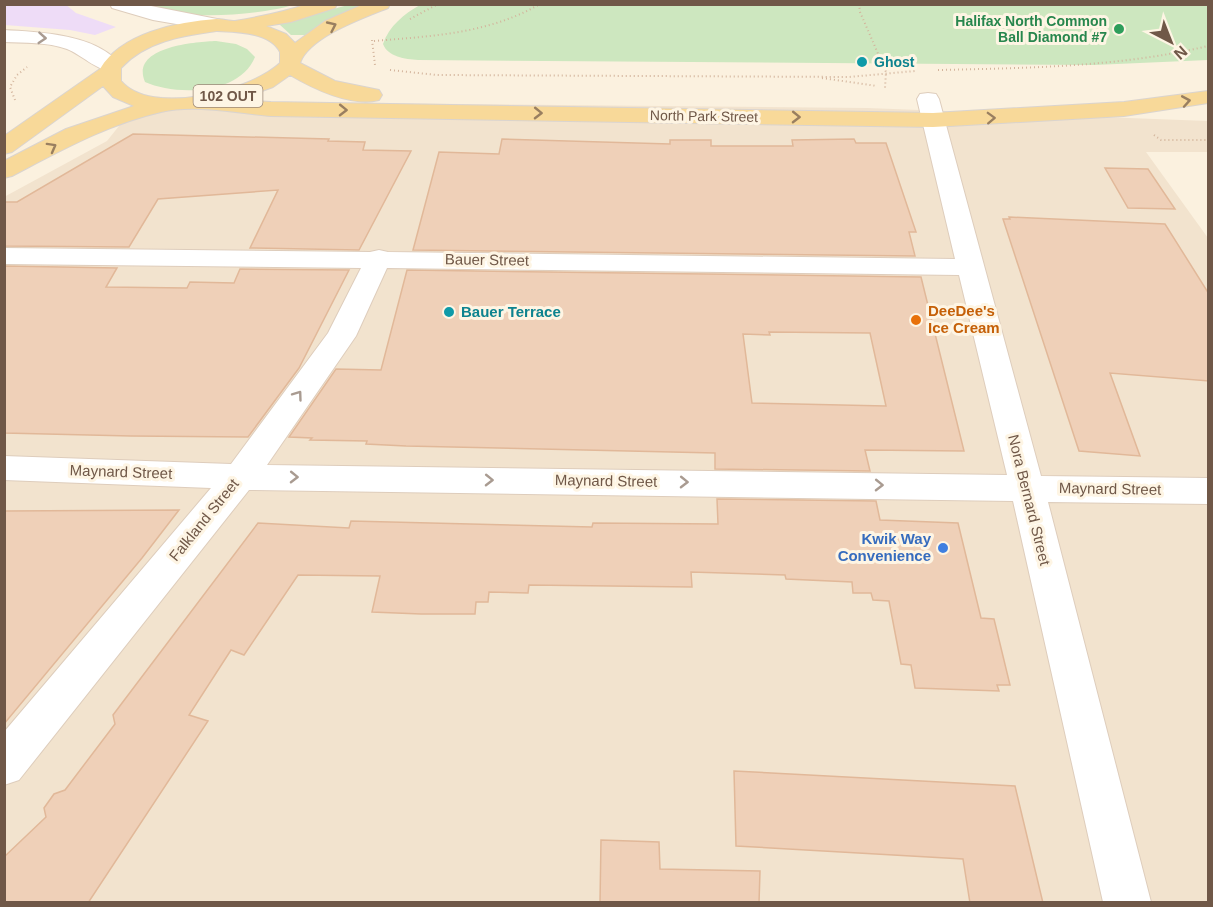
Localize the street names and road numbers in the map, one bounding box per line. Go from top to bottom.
road number: 102 OUT [194,85,262,107]
street label: North Park Street [650,107,758,125]
street label: Bauer Street [445,250,530,269]
street label: Nora Bernard Street [1005,433,1054,568]
street label: Maynard Street [69,461,173,482]
street label: Maynard Street [555,471,658,490]
street label: Falkland Street [165,474,242,564]
street label: Maynard Street [1059,479,1162,498]

